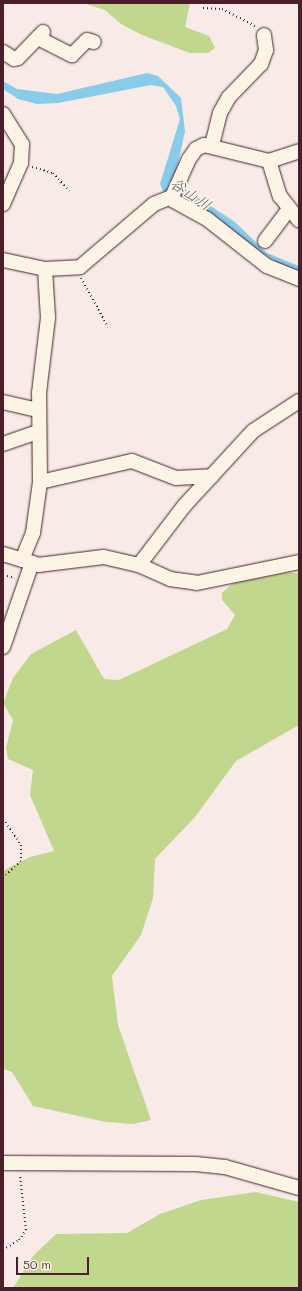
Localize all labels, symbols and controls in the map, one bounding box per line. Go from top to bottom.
water label: 谷山川 [167,174,215,214]
scale bar [18,1249,91,1275]
text: 50 m [23,1256,51,1272]

